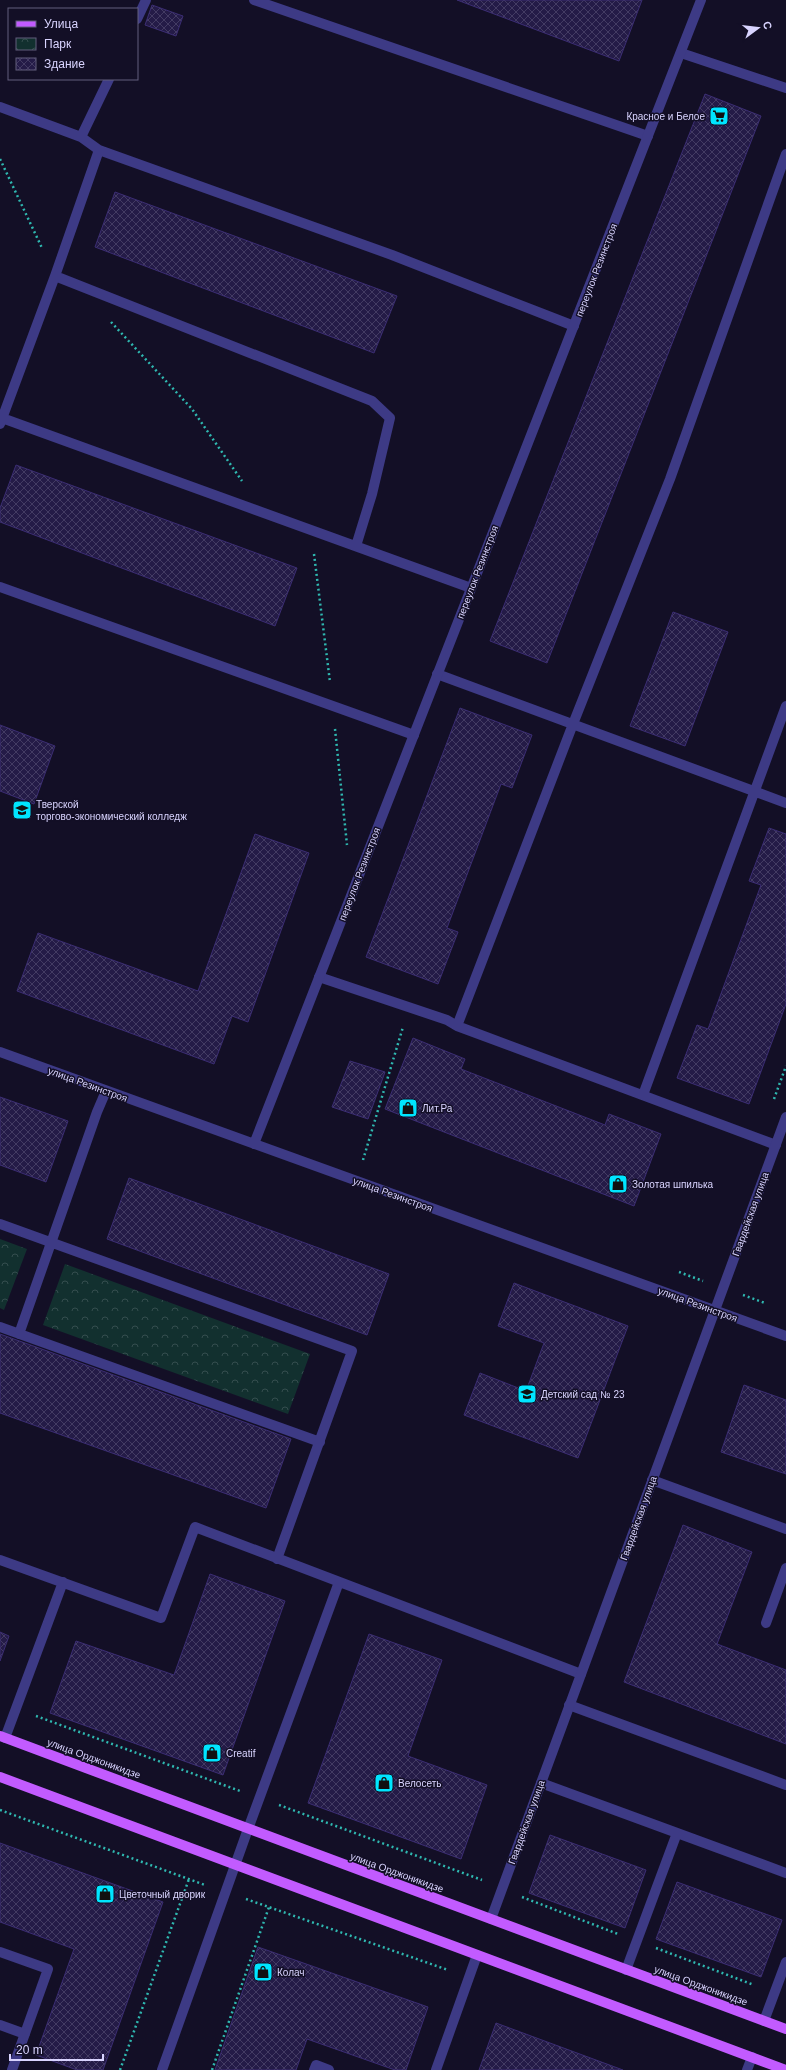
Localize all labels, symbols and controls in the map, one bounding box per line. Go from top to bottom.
legend [8,8,138,80]
north arrow [738,8,778,48]
text: Улица [44,17,78,31]
text: С [761,20,774,31]
text: Парк [44,37,72,51]
text: Здание [44,57,85,71]
supermarket icon: Красное и Белое [708,105,730,127]
place label: Красное и Белое [626,111,705,122]
street label: переулок Резинстроя [574,222,619,318]
street label: переулок Резинстроя [455,524,500,620]
school or university icon: Тверской торгово-экономический колледж [11,799,33,821]
place label: Тверской торгово-экономический колледж [36,799,187,822]
street label: переулок Резинстроя [337,826,382,922]
street label: улица Резинстроя [47,1065,129,1104]
shop icon: Лит.Ра [397,1097,419,1119]
place label: Лит.Ра [422,1103,453,1114]
street label: Гвардейская улица [730,1170,771,1258]
shop icon: Золотая шпилька [607,1173,629,1195]
street label: улица Резинстроя [352,1175,434,1214]
place label: Золотая шпилька [632,1179,714,1190]
street label: улица Резинстроя [657,1285,739,1324]
school or university icon: Детский сад № 23 [516,1383,538,1405]
place label: Детский сад № 23 [541,1389,625,1400]
street label: Гвардейская улица [618,1474,659,1562]
street label: улица Орджоникидзе [46,1736,142,1781]
shop icon: Creatif [201,1742,223,1764]
place label: Creatif [226,1748,256,1759]
shop icon: Велосеть [373,1772,395,1794]
place label: Велосеть [398,1778,441,1789]
street label: Гвардейская улица [506,1778,547,1866]
street label: улица Орджоникидзе [349,1850,445,1895]
shop icon: Цветочный дворик [94,1883,116,1905]
place label: Цветочный дворик [119,1889,206,1900]
shop icon: Колач [252,1961,274,1983]
street label: улица Орджоникидзе [653,1963,749,2008]
place label: Колач [277,1967,305,1978]
scale bar [10,2036,103,2062]
text: 20 m [16,2043,43,2057]

